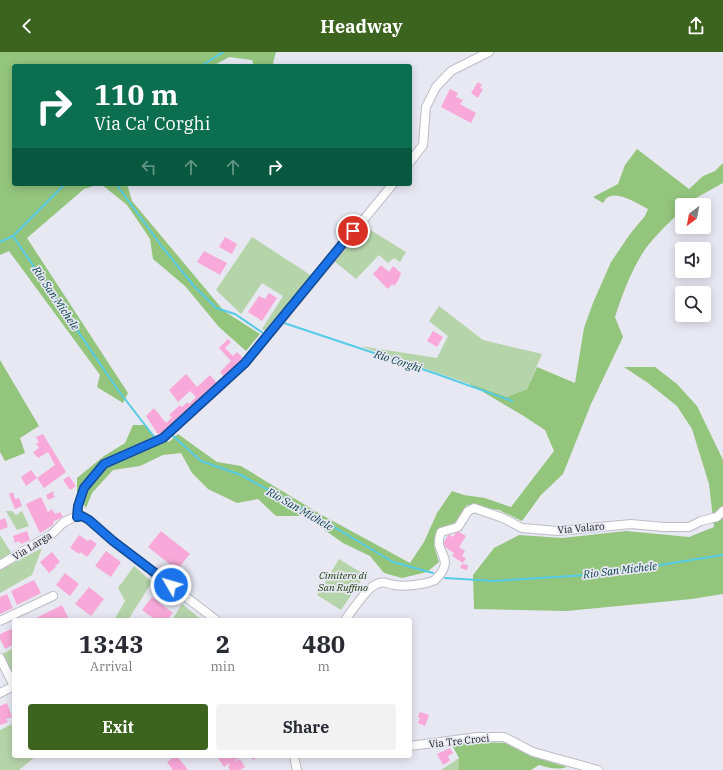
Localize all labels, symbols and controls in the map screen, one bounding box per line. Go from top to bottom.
icon: back [16,15,38,37]
text: Headway [320,15,403,38]
icon: share [685,15,707,37]
text: 110 m [94,76,178,113]
icon: right [28,80,80,132]
text: Via Ca' Corghi [94,112,210,135]
icon: left [138,156,160,178]
icon: ahead [180,156,202,178]
icon: ahead [222,156,244,178]
icon: right [264,156,286,178]
north arrow [675,198,711,234]
map controls [675,198,711,322]
pin [336,214,370,248]
icon: arrive [342,220,364,242]
button: sound [675,242,711,278]
water label: Rio San Michele [29,262,83,333]
button: search [675,286,711,322]
water label: Rio Corghi [372,346,424,375]
water label: Rio San Michele [263,484,336,534]
street label: Via Valaro [557,519,606,537]
street label: Via Larga [10,529,55,563]
water label: Rio San Michele [581,559,658,582]
position arrow [150,564,192,606]
park label: Cimitero di San Ruffino [317,569,368,594]
text: 13:43 [79,628,144,660]
text: 2 [216,628,230,660]
text: 480 [302,628,345,660]
text: Arrival [90,658,132,675]
text: min [210,658,235,675]
text: m [317,658,330,675]
button: Exit [28,704,208,750]
button: Share [216,704,396,750]
street label: Via Tre Croci [428,731,490,751]

